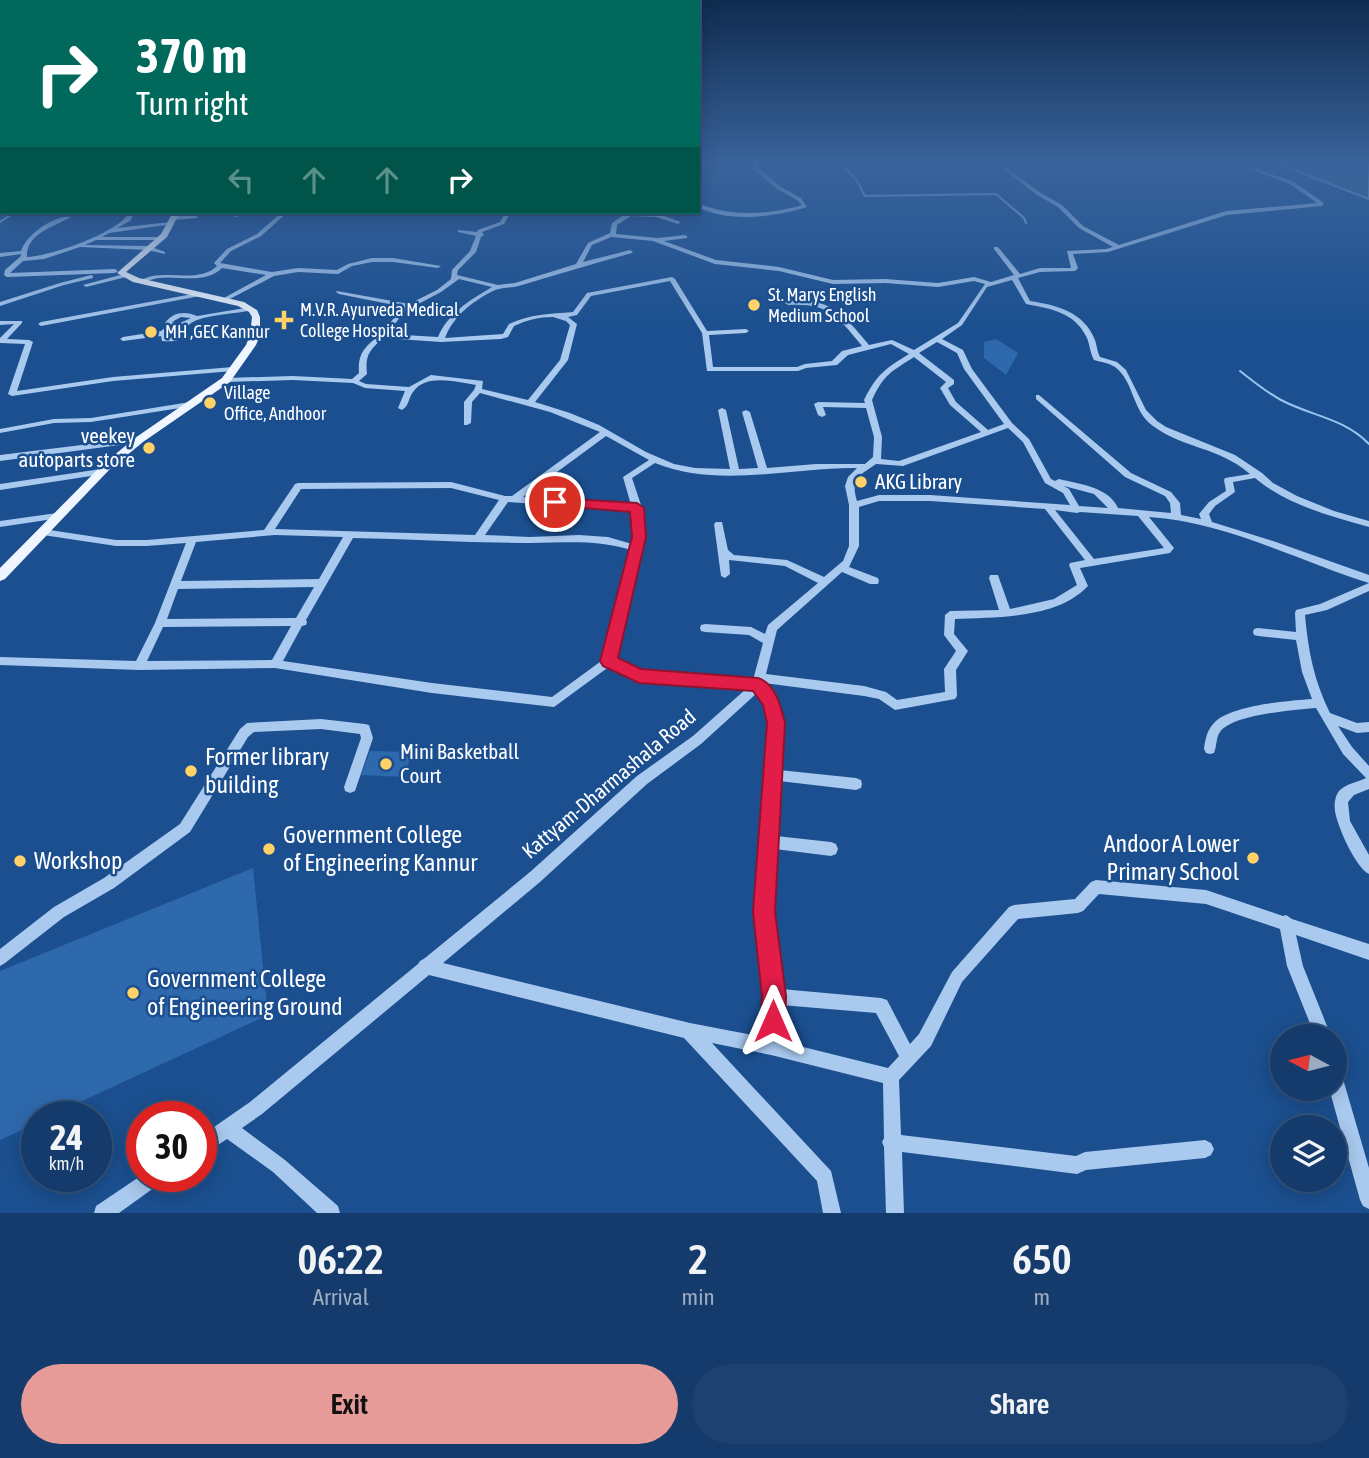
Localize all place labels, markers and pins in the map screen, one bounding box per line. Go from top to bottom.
place label: St. Marys English Medium School [768,284,877,326]
marker: St. Marys English Medium School [746,297,762,313]
place label: M.V.R. Ayurveda Medical College Hospital [300,299,459,341]
marker: M.V.R. Ayurveda Medical College Hospital [274,310,294,330]
place label: MH ,GEC Kannur [165,321,270,342]
marker: MH ,GEC Kannur [143,324,159,340]
place label: Village Office, Andhoor [224,382,327,424]
marker: Village Office, Andhoor [202,395,218,411]
place label: veekey autoparts store [18,423,135,471]
marker: veekey autoparts store [141,440,157,456]
place label: AKG Library [875,469,963,493]
pin [525,472,585,532]
marker: AKG Library [853,474,869,490]
place label: Mini Basketball Court [400,739,520,787]
place label: Former library building [205,743,329,798]
marker: Mini Basketball Court [378,756,394,772]
marker: Former library building [183,763,199,779]
place label: Government College of Engineering Kannur [283,821,478,876]
place label: Andoor A Lower Primary School [1104,830,1240,885]
marker: Government College of Engineering Kannur [261,841,277,857]
place label: Workshop [34,847,122,874]
marker: Andoor A Lower Primary School [1245,850,1261,866]
marker: Workshop [12,853,28,869]
place label: Government College of Engineering Ground [147,965,343,1020]
marker: Government College of Engineering Ground [125,985,141,1001]

